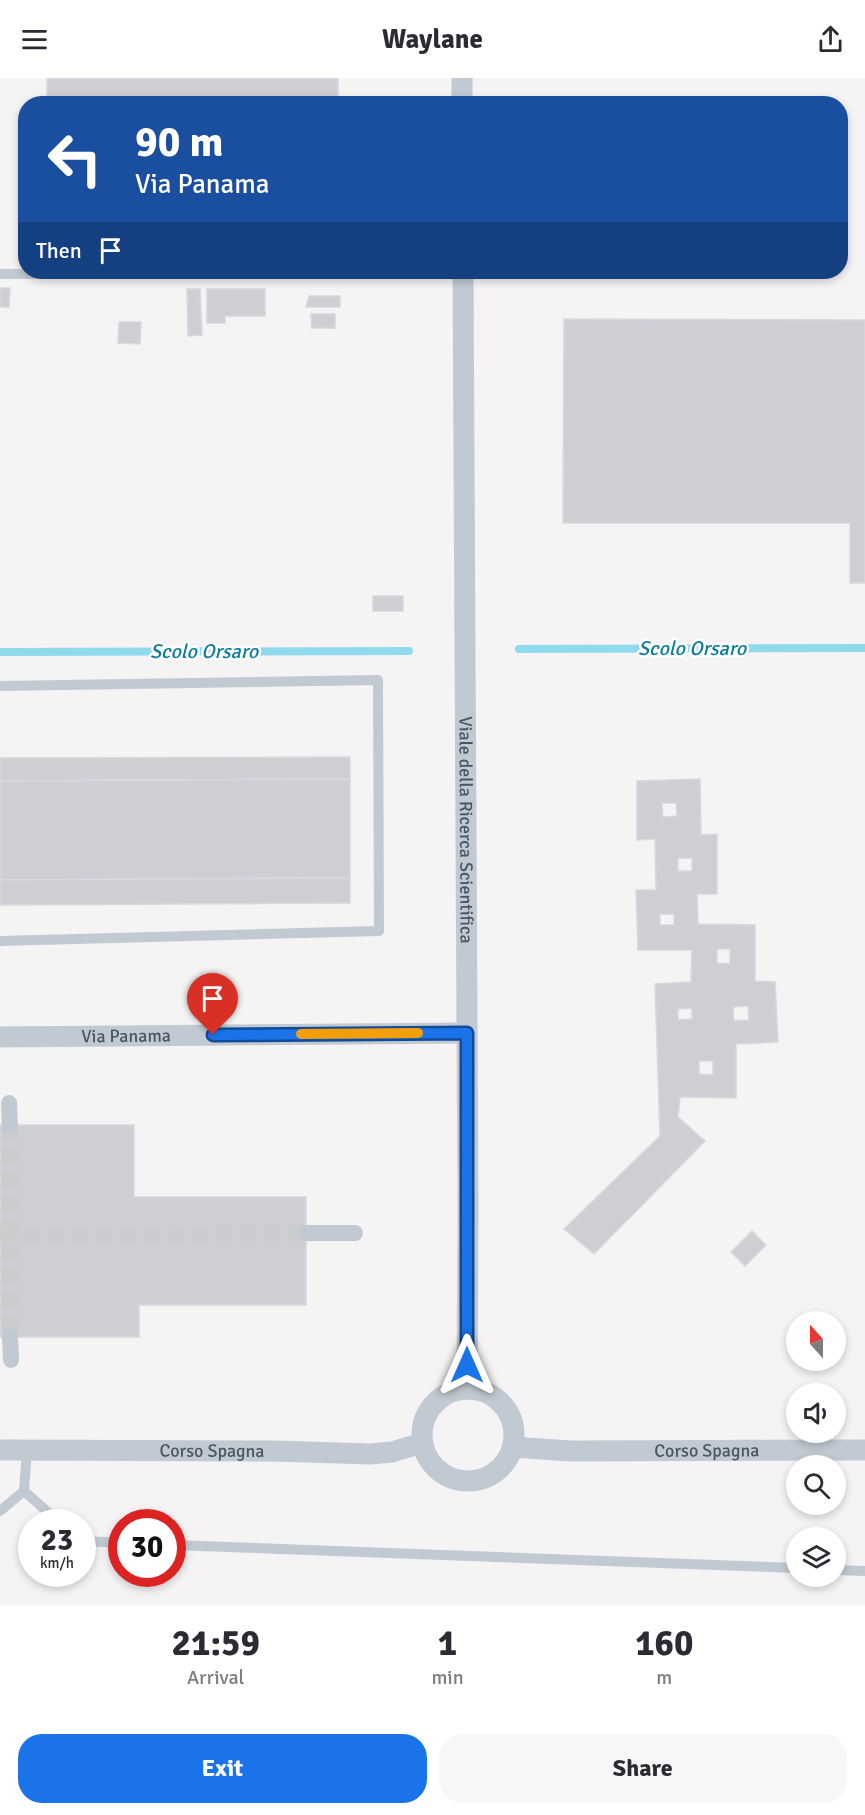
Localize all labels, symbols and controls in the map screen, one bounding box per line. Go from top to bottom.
icon: menu [18,23,51,56]
text: Waylane [382,23,483,56]
icon: share [814,23,847,56]
text: 90 m [135,117,224,168]
icon: left [36,120,114,198]
text: Via Panama [135,168,270,201]
icon: arrive [94,234,127,267]
text: Then [36,237,82,264]
water label: Scolo Orsaro [638,636,748,661]
water label: Scolo Orsaro [150,639,260,664]
street label: Viale della Ricerca Scientifica [454,716,478,944]
pin [187,973,238,1035]
icon: arrive [196,982,229,1015]
street label: Via Panama [81,1025,171,1047]
north arrow [786,1311,846,1371]
map controls [786,1311,846,1587]
position arrow [435,1333,499,1397]
button: sound [786,1383,846,1443]
street label: Corso Spagna [654,1439,759,1462]
street label: Corso Spagna [159,1440,265,1462]
button: search [786,1455,846,1515]
speed limit sign: 30 [108,1509,186,1587]
text: 23 [41,1522,73,1559]
button: layers [786,1527,846,1587]
text: km/h [40,1554,74,1572]
text: 21:59 [172,1621,260,1666]
text: 1 [438,1621,457,1666]
text: 160 [635,1621,693,1666]
text: Arrival [187,1665,244,1690]
text: min [431,1665,464,1690]
text: m [656,1665,672,1690]
button: Exit [18,1734,427,1803]
button: Share [439,1734,847,1803]

